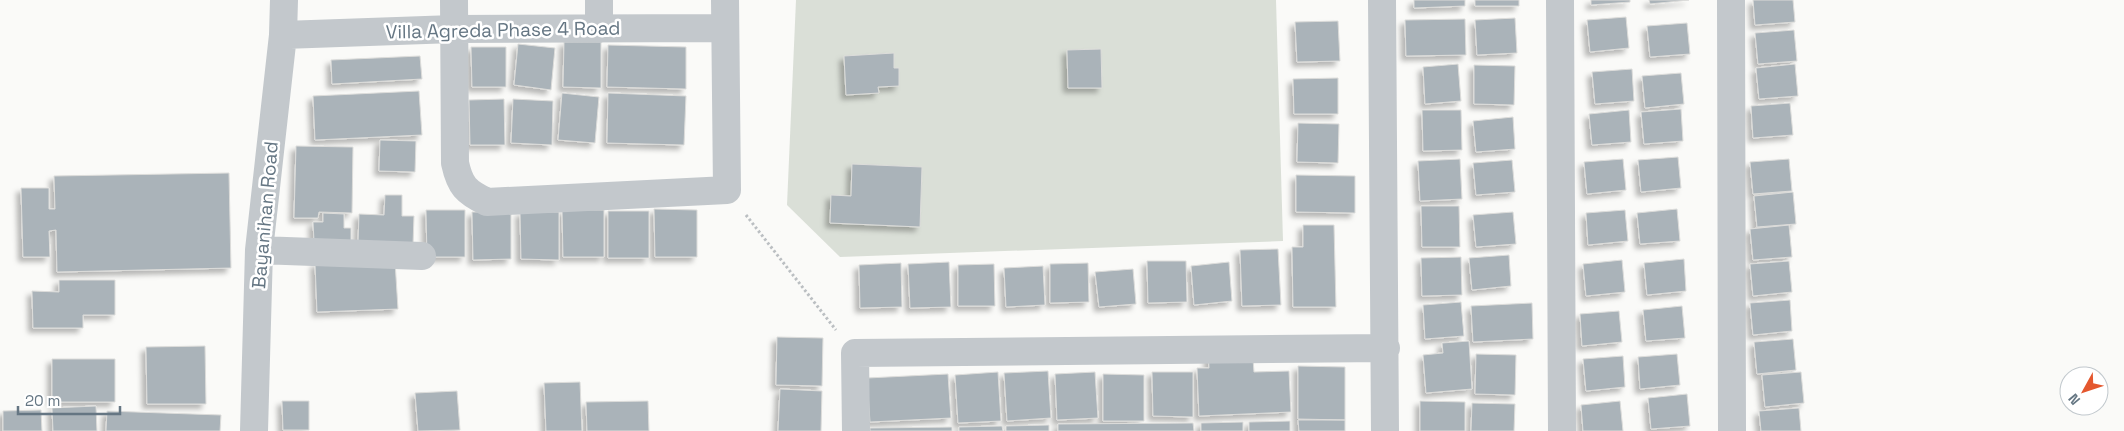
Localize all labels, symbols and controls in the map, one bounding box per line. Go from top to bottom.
street label: Villa Agreda Phase 4 Road [385,15,621,45]
street label: Bayanihan Road [246,140,284,290]
north arrow [2059,366,2109,416]
scale bar [18,384,120,416]
text: N [2064,390,2084,409]
text: 20 m [25,391,60,410]

